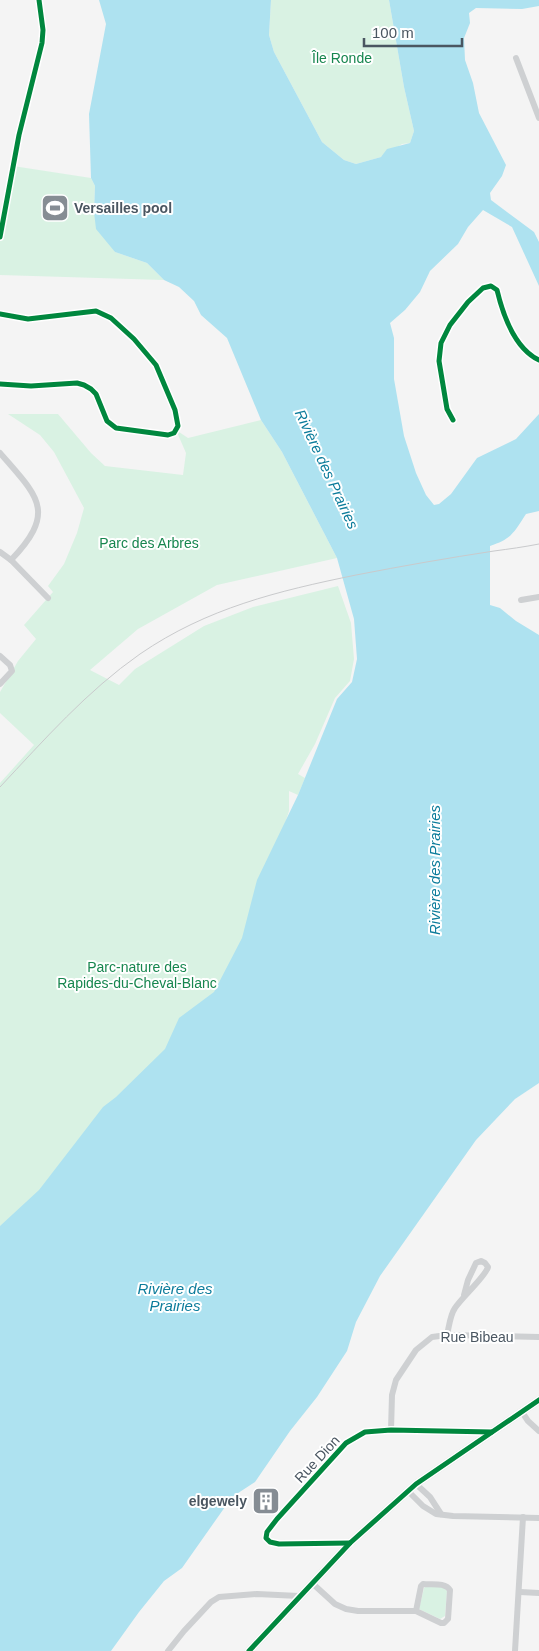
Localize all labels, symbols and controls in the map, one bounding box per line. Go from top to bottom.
scale bar [364,15,462,47]
text: 100 m [372,24,414,41]
park label: Île Ronde [311,50,372,66]
sports icon: Versailles pool [40,193,70,223]
place label: Versailles pool [74,200,172,216]
water label: Rivière des Prairies [292,406,362,532]
park label: Parc des Arbres [99,535,199,551]
water label: Rivière des Prairies [426,804,443,935]
park label: Parc-nature des Rapides-du-Cheval-Blanc [57,959,217,991]
water label: Rivière des Prairies [137,1280,213,1314]
street label: Rue Bibeau [440,1329,514,1345]
street label: Rue Dion [291,1432,343,1486]
building icon: elgewely [251,1486,281,1516]
place label: elgewely [189,1493,247,1509]

